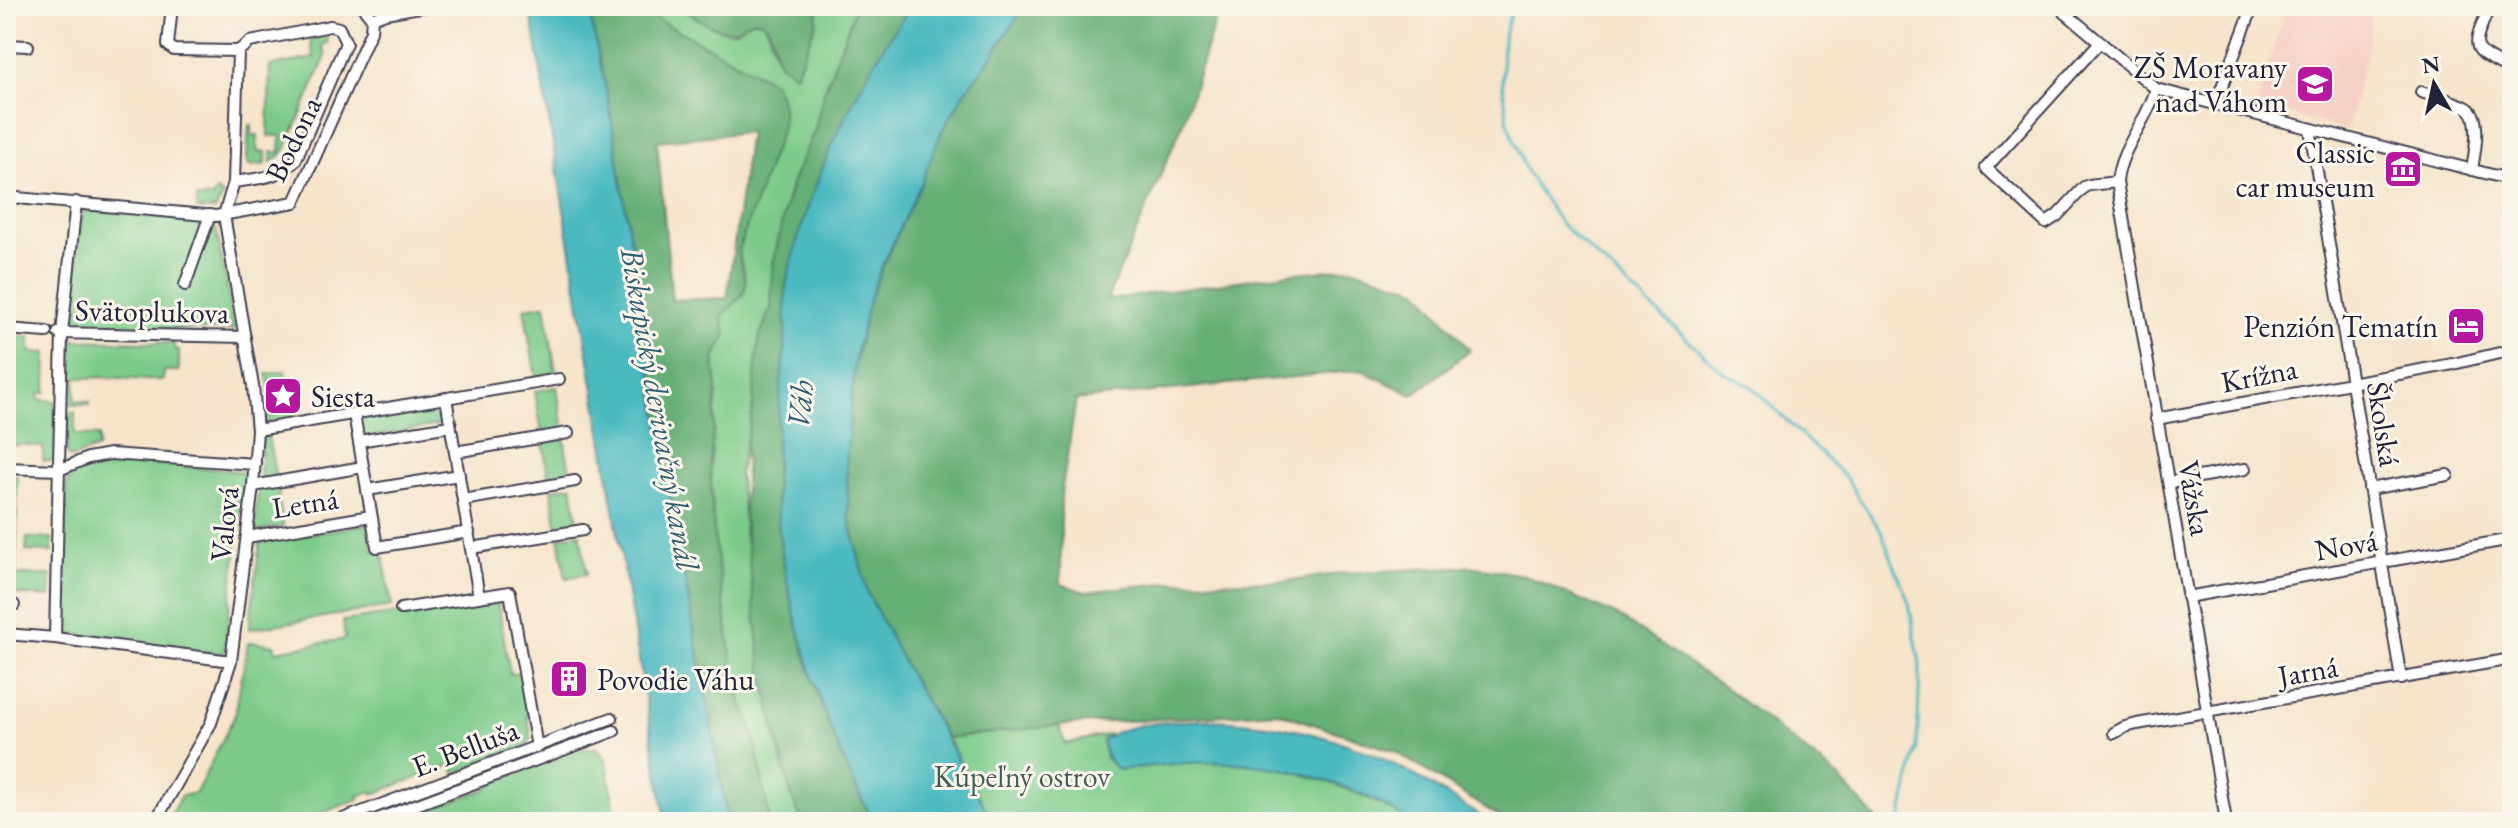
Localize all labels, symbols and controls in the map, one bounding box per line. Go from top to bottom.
north arrow [2394,44,2474,124]
place label: ZŠ Moravany nad Váhom [2134,48,2288,121]
text: N [2420,49,2442,80]
school or university icon: ZŠ Moravany nad Váhom [2294,63,2336,105]
street label: Bodona [256,90,330,188]
place label: Classic car museum [2236,133,2375,206]
museum icon: Classic car museum [2382,148,2424,190]
water label: Biskupický derivačný kanál [611,244,709,574]
street label: Svätoplukova [75,290,229,332]
hotel icon: Penzión Tematín [2445,305,2487,347]
place label: Penzión Tematín [2243,307,2438,346]
street label: Krížna [2218,349,2301,401]
place icon: Siesta [262,375,304,417]
place label: Siesta [311,377,375,416]
water label: Váh [777,378,823,430]
street label: Školská [2358,379,2410,469]
street label: Vážska [2169,457,2221,539]
street label: Letná [269,479,341,527]
street label: Valová [201,484,247,564]
street label: Nová [2312,520,2380,570]
street label: Jarná [2272,647,2341,696]
building icon: Povodie Váhu [548,658,590,700]
place label: Povodie Váhu [597,660,755,699]
street label: E. Belluša [406,710,524,786]
park label: Kúpeľný ostrov [934,757,1111,796]

